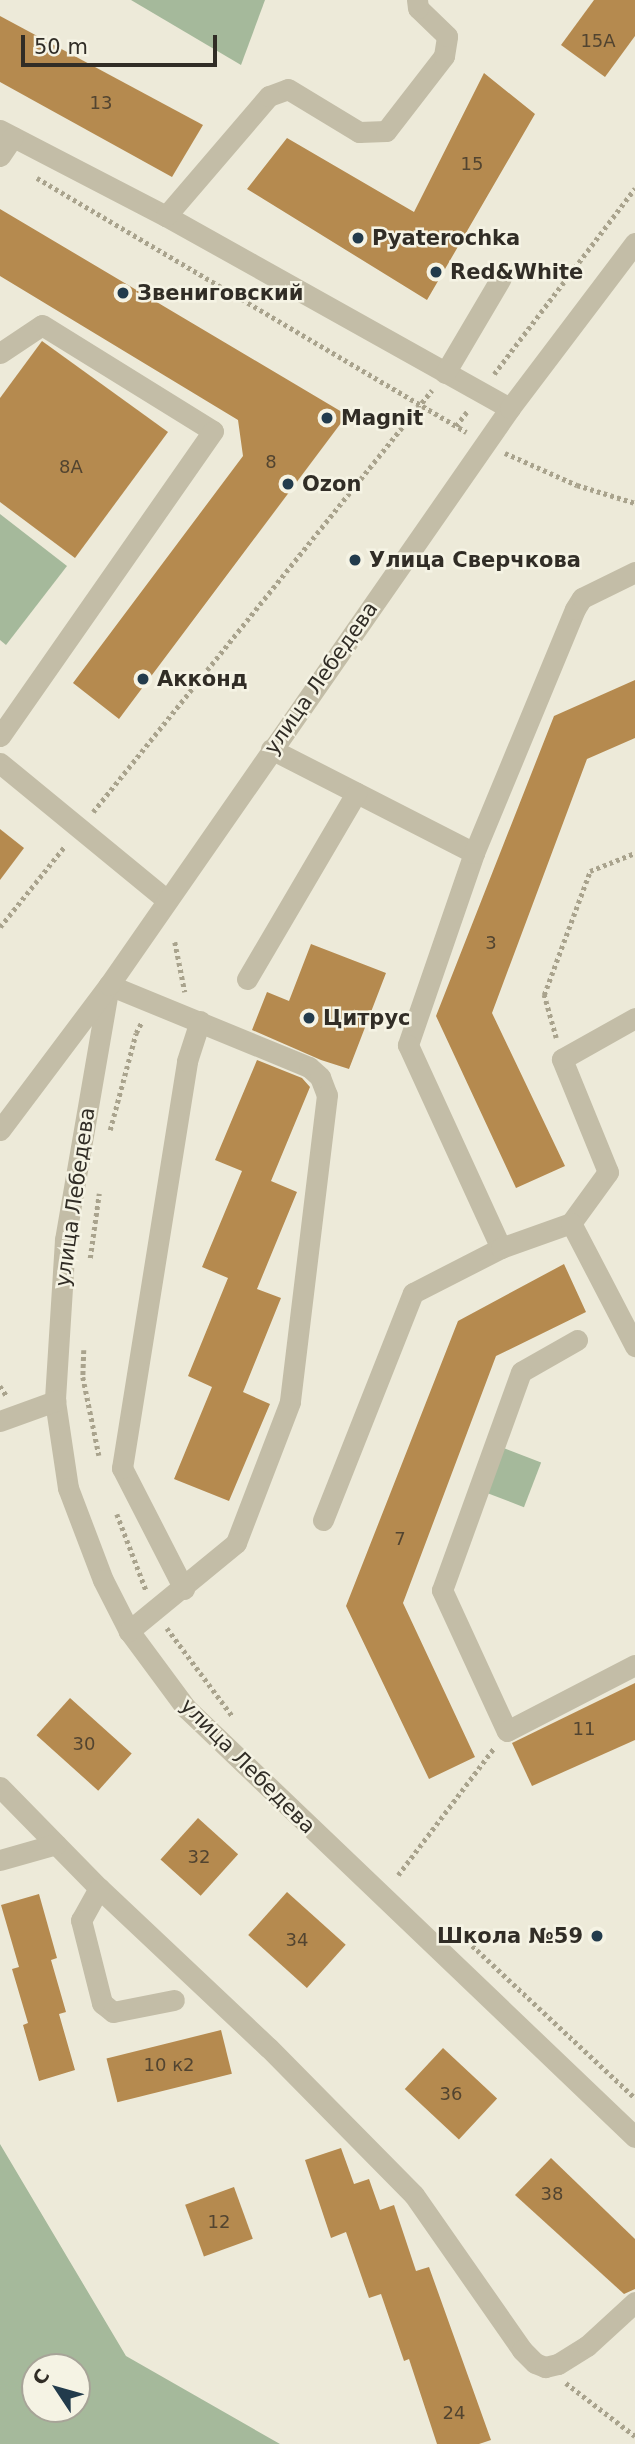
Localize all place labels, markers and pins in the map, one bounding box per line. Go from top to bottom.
place label: Pyaterochka [372,225,520,251]
marker: Pyaterochka [350,230,366,246]
place label: Red&White [450,259,583,285]
marker: Red&White [428,264,444,280]
place label: Звениговский [137,280,303,306]
marker: Звениговский [115,285,131,301]
place label: Magnit [341,405,423,431]
marker: Magnit [319,410,335,426]
place label: Ozon [302,471,361,497]
marker: Ozon [280,476,296,492]
place label: Улица Сверчкова [369,547,581,573]
marker: Улица Сверчкова [347,552,363,568]
place label: Акконд [157,666,248,692]
marker: Акконд [135,671,151,687]
place label: Цитрус [323,1005,411,1031]
marker: Цитрус [301,1010,317,1026]
place label: Школа №59 [437,1923,583,1949]
marker: Школа №59 [589,1928,605,1944]

